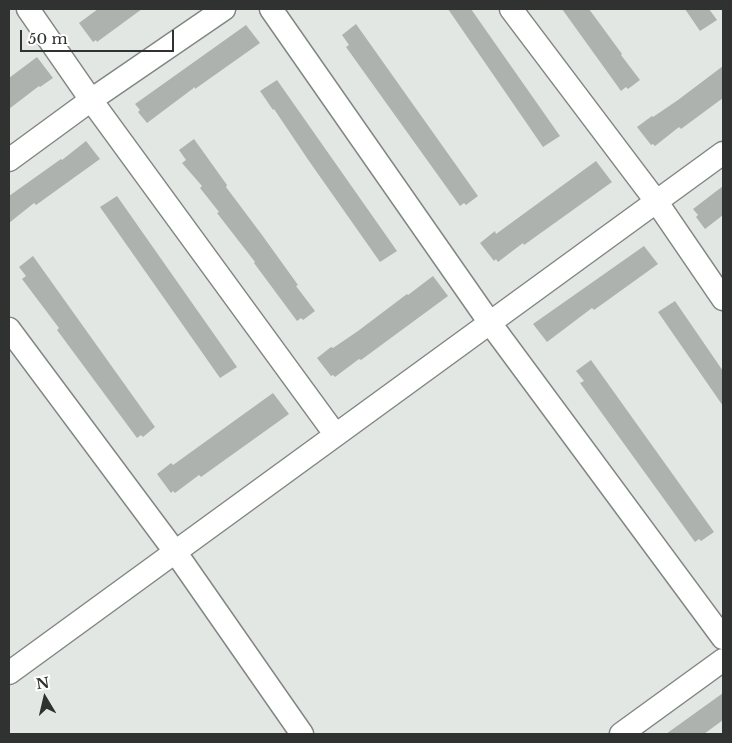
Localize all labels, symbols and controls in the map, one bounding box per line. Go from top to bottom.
scale bar [22,20,176,52]
text: 50 m [28,29,68,48]
north arrow [20,673,70,723]
text: N [35,673,51,693]

